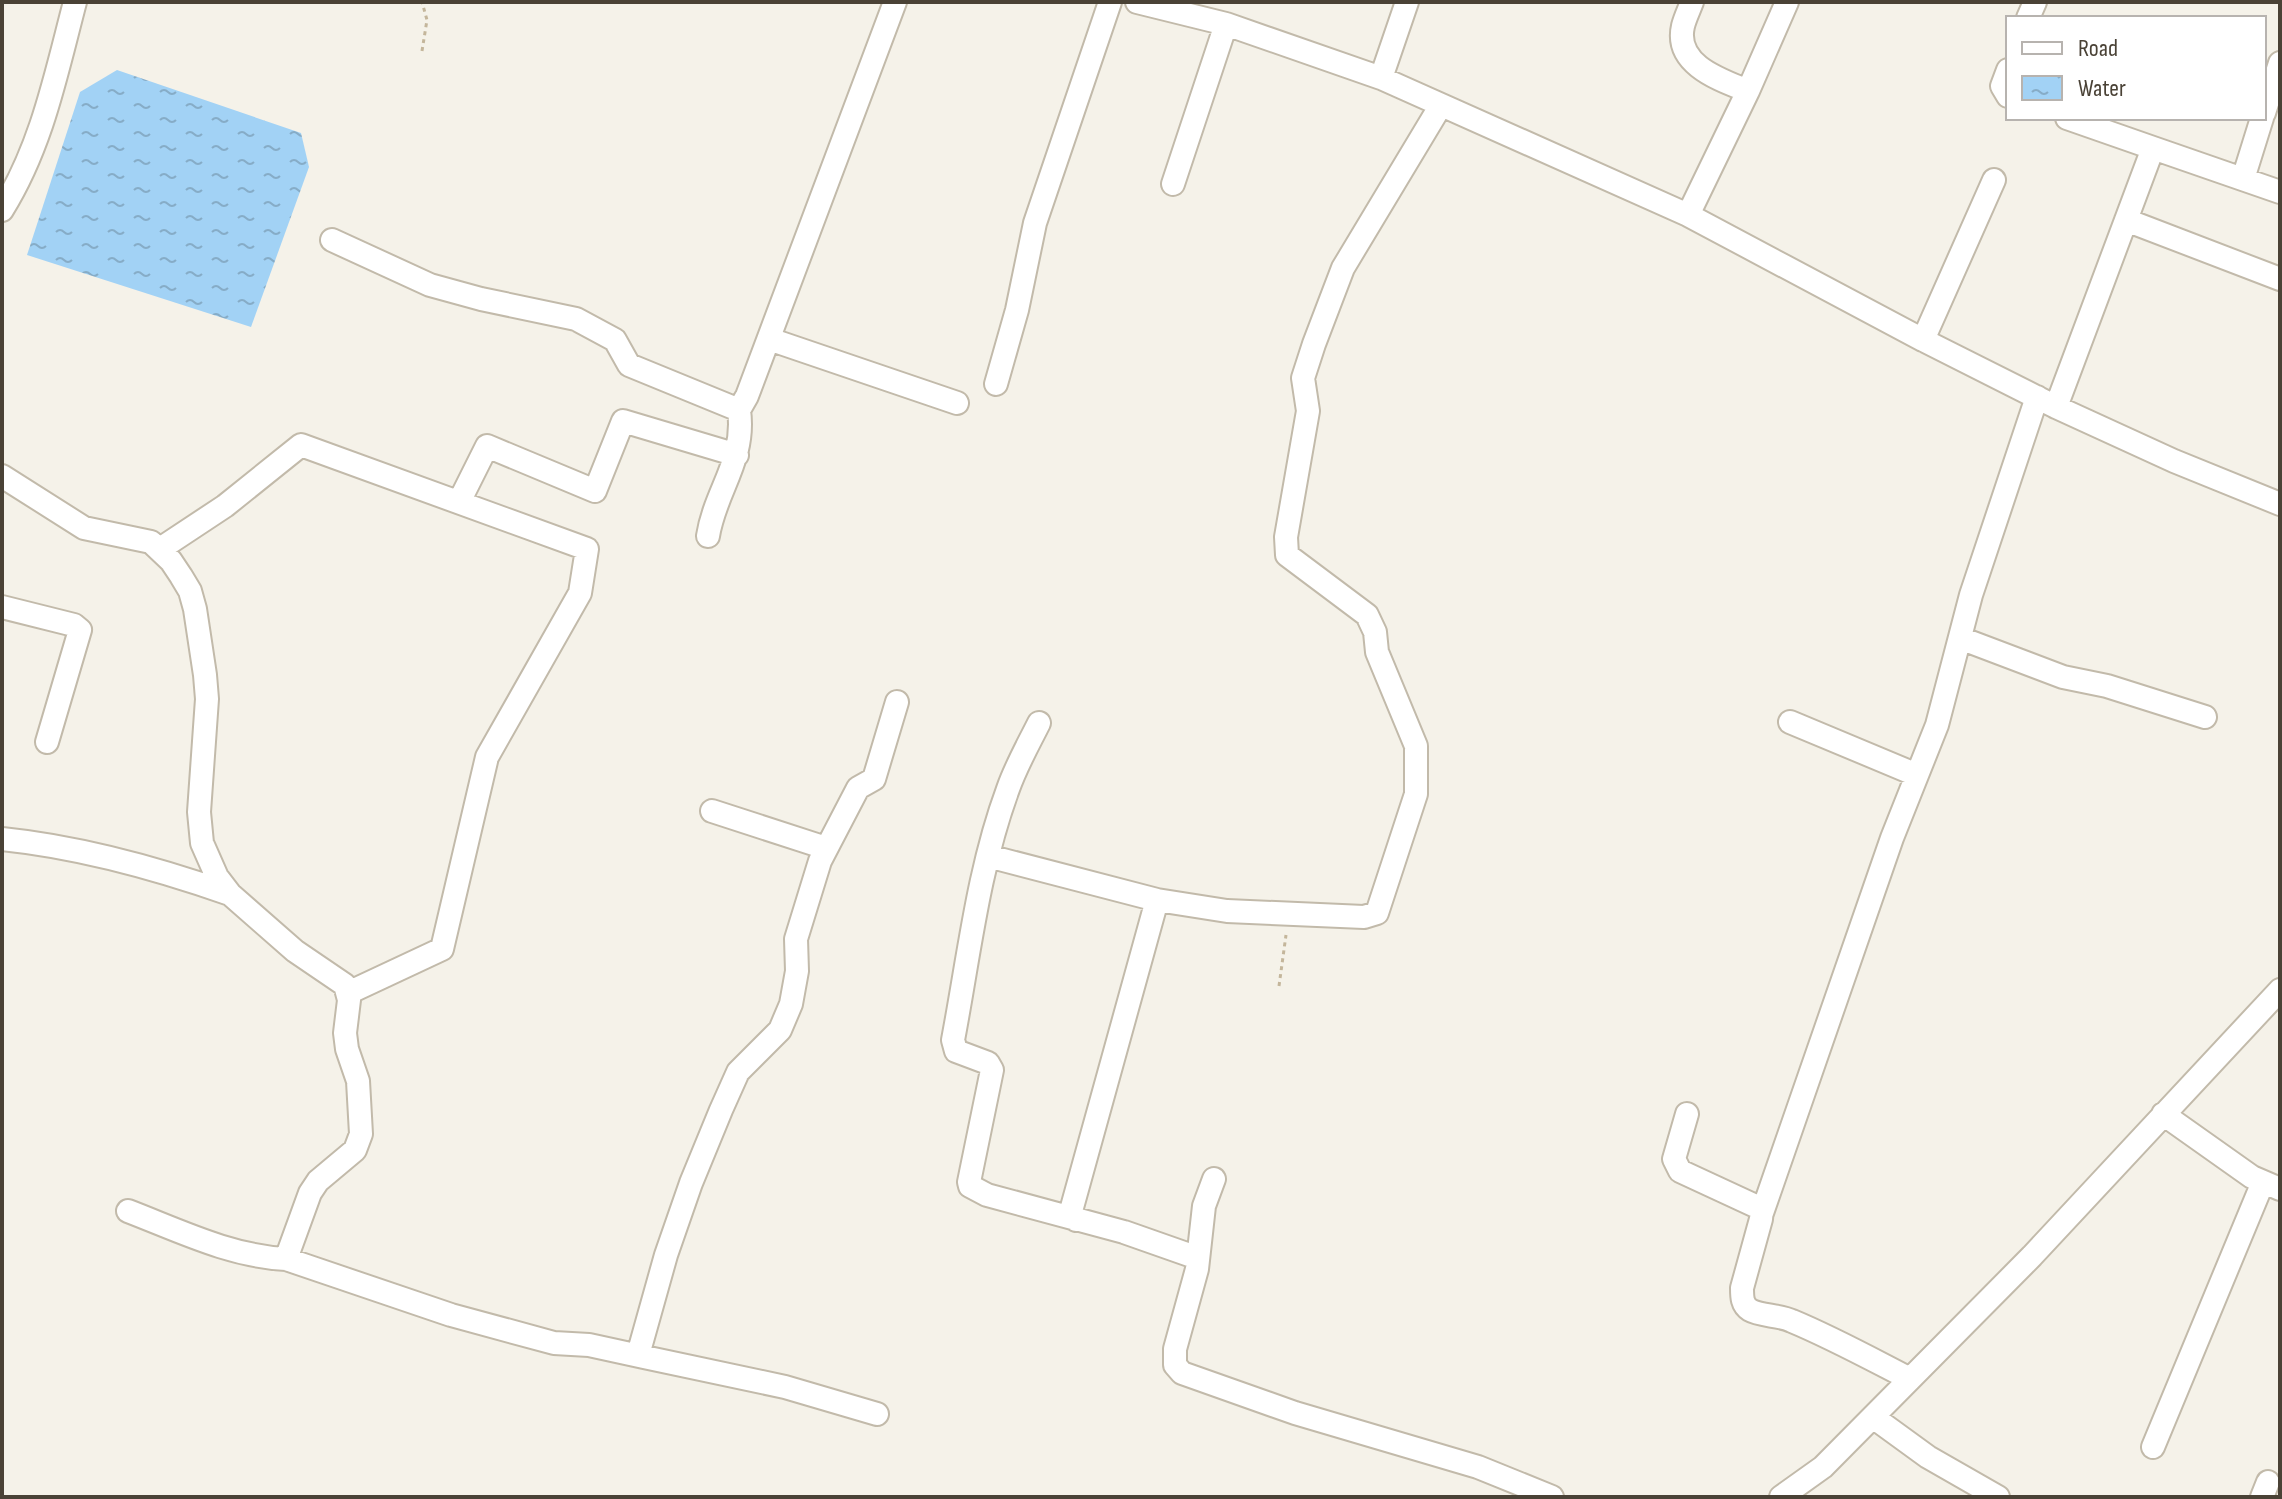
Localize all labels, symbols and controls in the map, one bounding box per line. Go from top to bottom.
legend [2006,16,2266,120]
text: Road [2078,34,2118,63]
text: Water [2078,74,2126,103]

